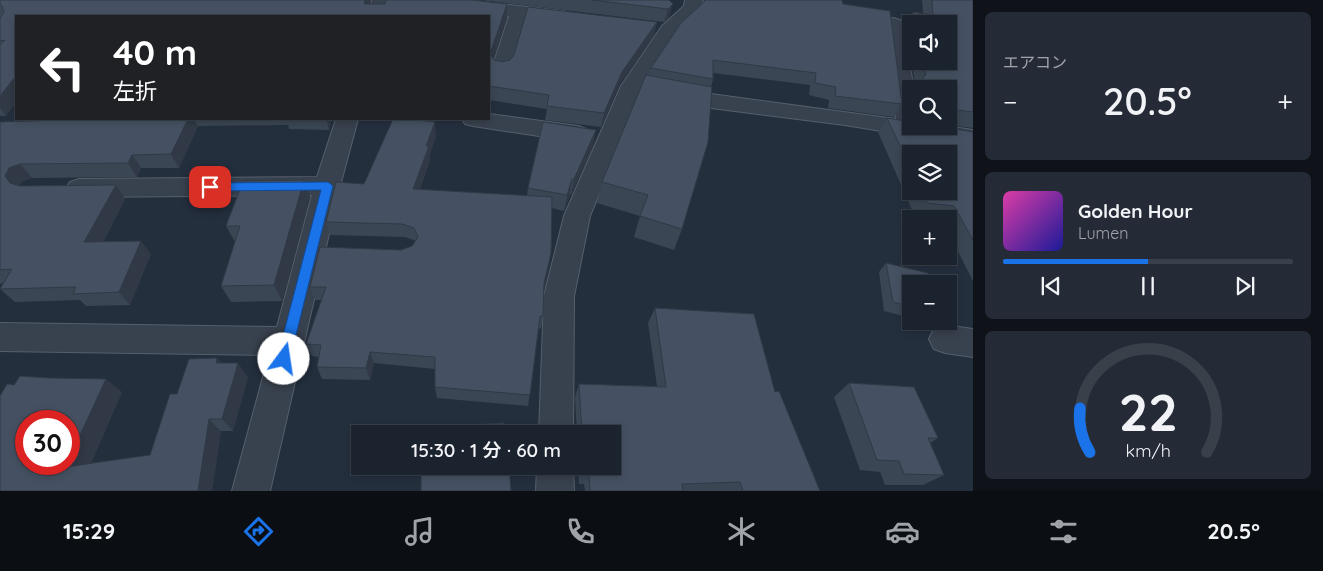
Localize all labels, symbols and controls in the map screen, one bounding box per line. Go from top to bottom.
map controls [902,15,957,330]
button: sound [902,15,957,70]
text: 40 m [113,30,197,74]
icon: left [30,35,95,100]
text: エアコン [1003,52,1067,72]
text: 左折 [113,77,157,105]
text: 20.5° [1103,77,1192,125]
button: search [902,80,957,135]
text: − [1003,84,1018,119]
text: + [1277,84,1293,119]
button: layers [902,145,957,200]
pin [189,166,231,208]
icon: arrive [196,173,224,201]
text: Golden Hour [1078,199,1193,223]
button: + [902,210,957,265]
text: Lumen [1078,223,1129,243]
icon: previous [1037,272,1065,300]
icon: pause [1134,272,1162,300]
icon: next [1231,272,1259,300]
button: − [902,275,957,330]
position arrow [257,332,309,384]
text: 22 [1118,379,1178,444]
speed limit sign: 30 [15,410,80,475]
text: 15:30 · 1 分 · 60 m [411,438,561,462]
text: km/h [1125,439,1171,461]
icon: directions [241,514,276,549]
icon: music [402,514,437,549]
icon: phone [563,514,598,549]
icon: climate [724,514,759,549]
icon: car [885,514,920,549]
icon: filters [1046,514,1081,549]
text: 15:29 [63,517,115,545]
text: 20.5° [1207,517,1260,545]

